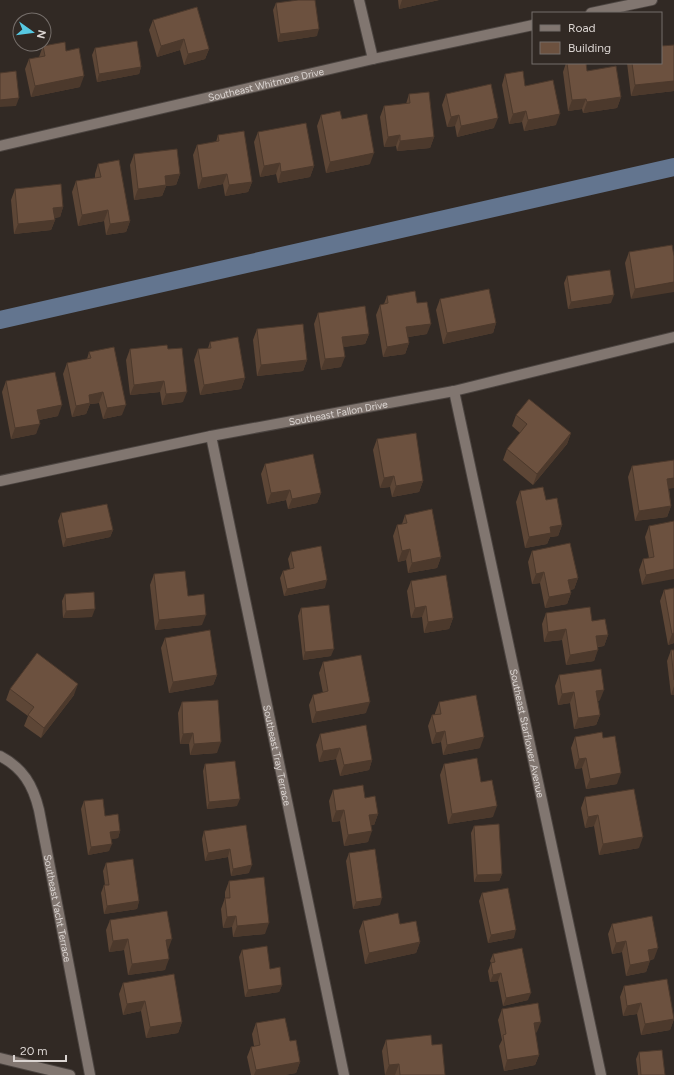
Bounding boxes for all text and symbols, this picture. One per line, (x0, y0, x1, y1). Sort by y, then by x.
north arrow (12, 12, 52, 52)
legend (532, 12, 662, 64)
text: Road (568, 21, 596, 35)
text: N (34, 29, 49, 40)
text: Building (568, 41, 611, 55)
street label: Southeast Whitmore Drive (207, 64, 326, 104)
street label: Southeast Fallon Drive (288, 397, 389, 428)
street label: Southeast Starflower Avenue (507, 668, 548, 799)
street label: Southeast Tray Terrace (261, 704, 294, 807)
street label: Southeast Yacht Terrace (41, 853, 75, 964)
scale bar (14, 1037, 66, 1063)
text: 20 m (20, 1044, 48, 1058)

